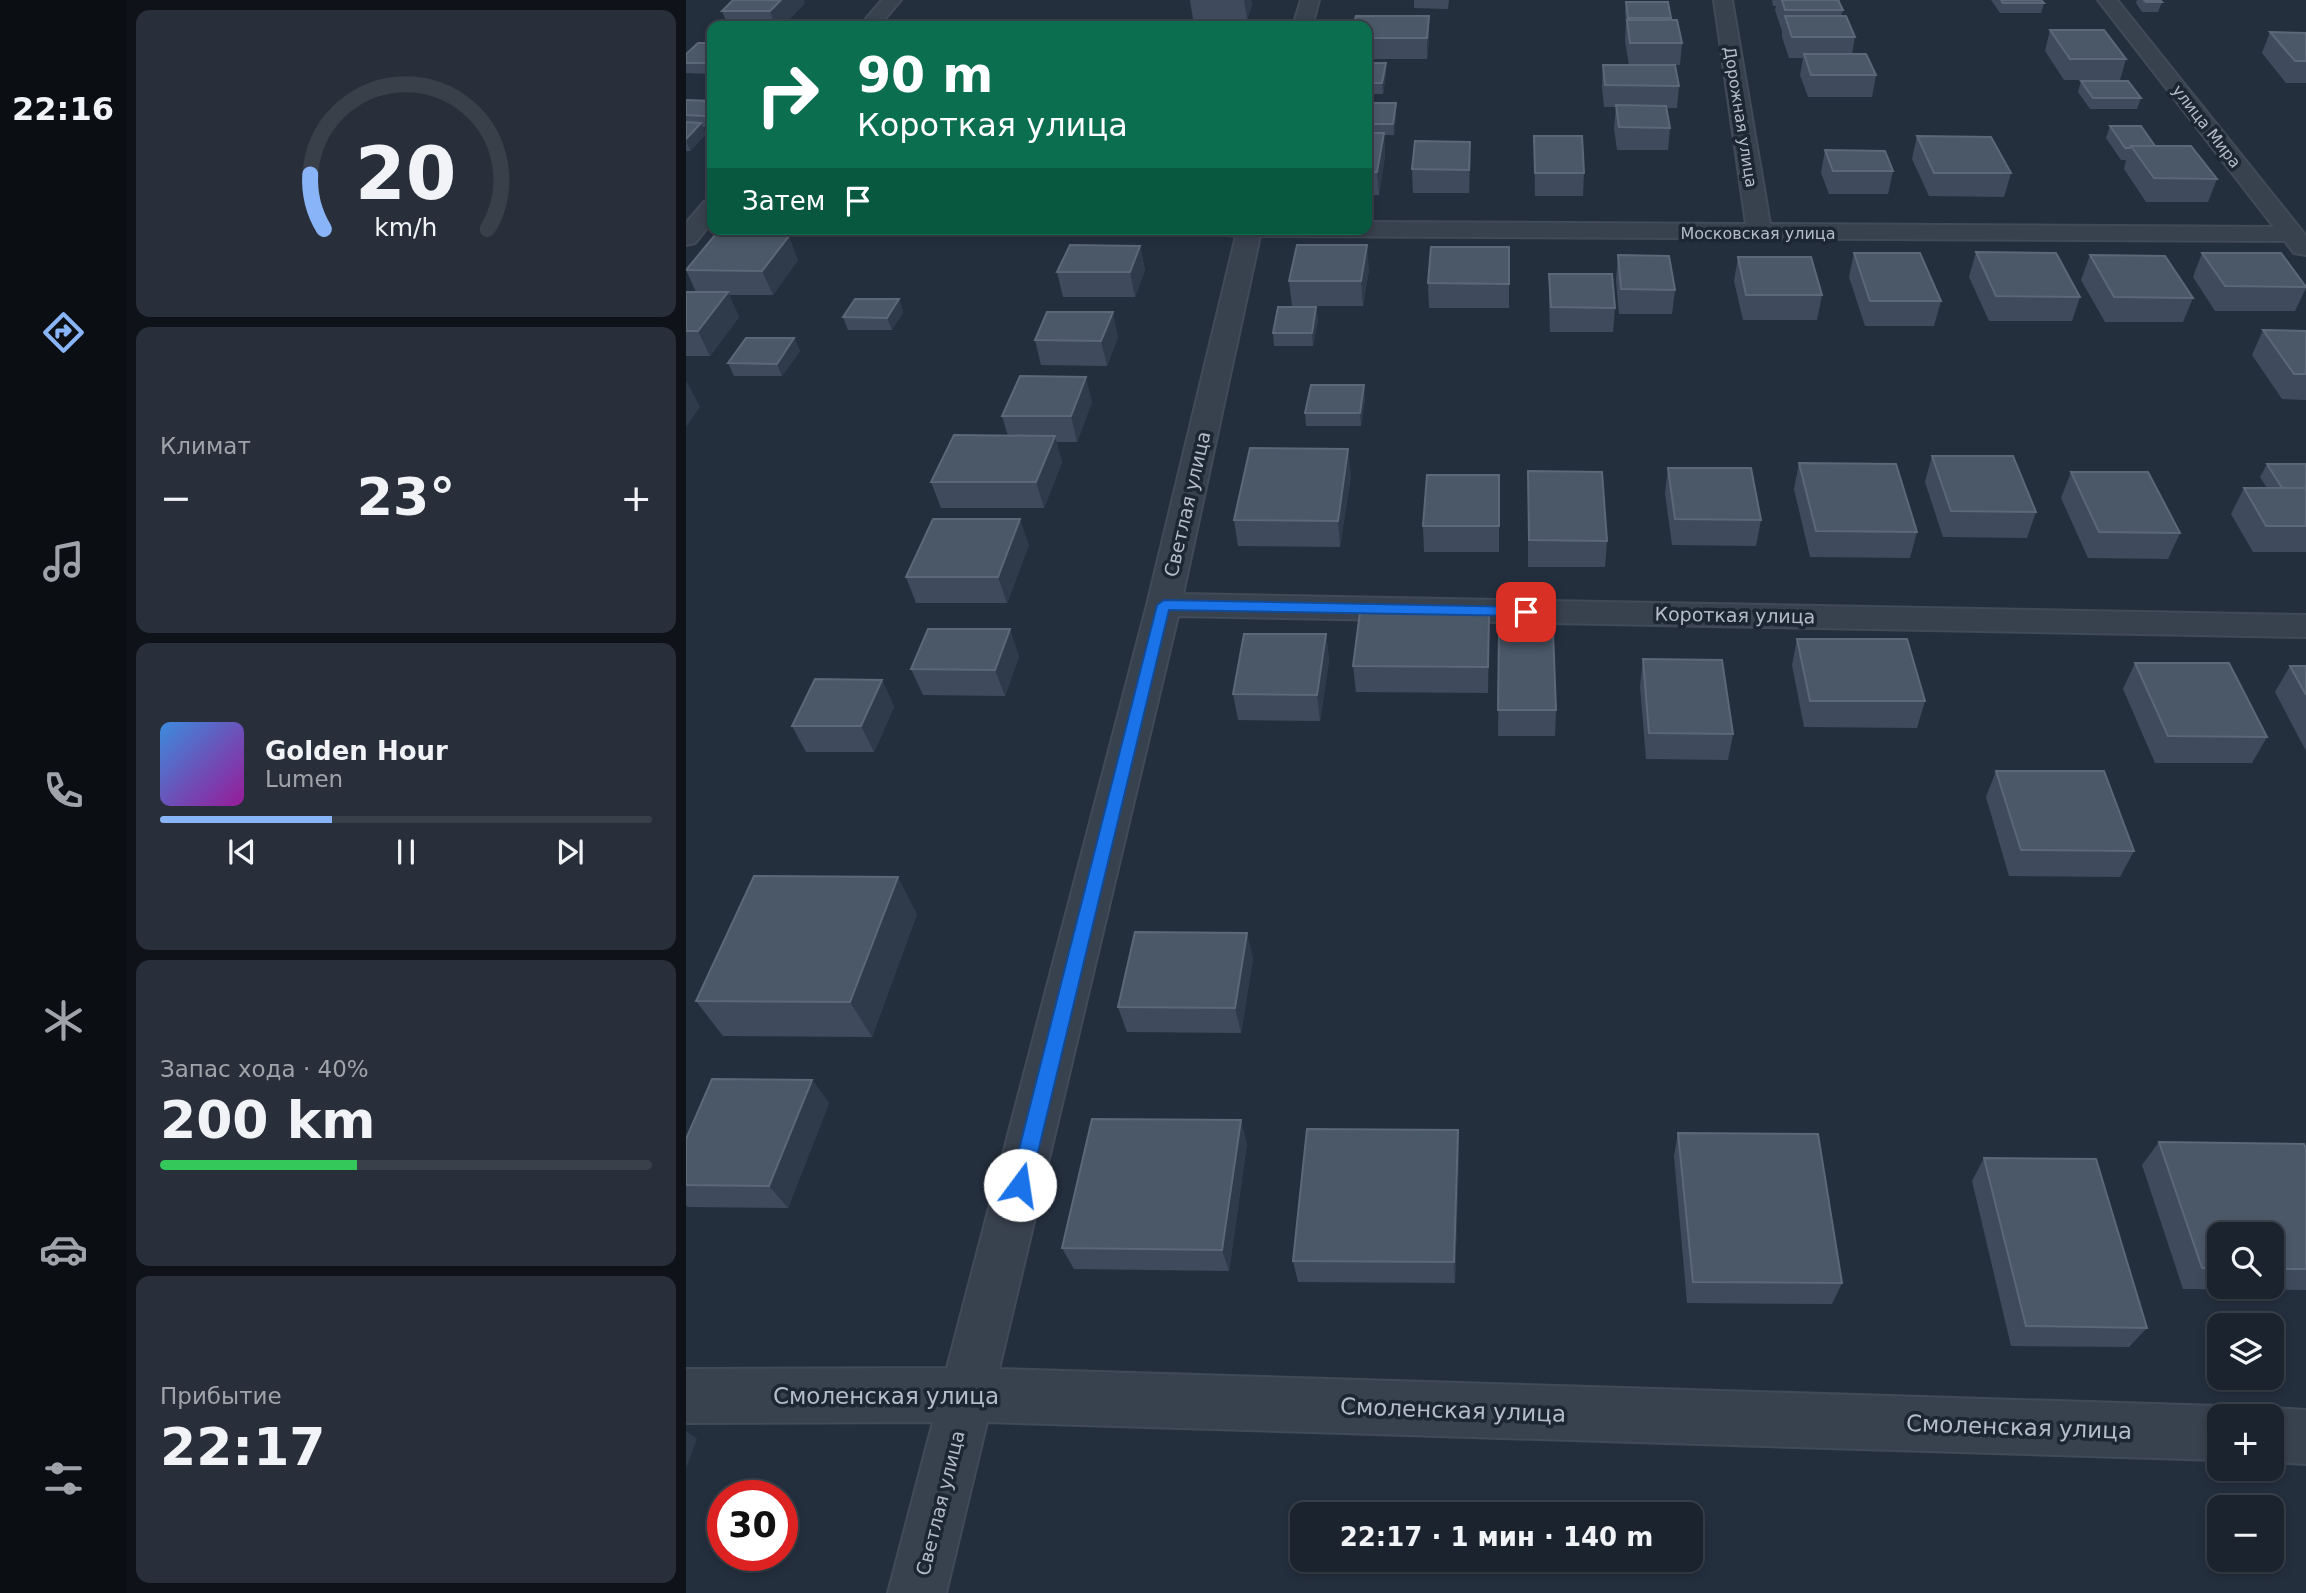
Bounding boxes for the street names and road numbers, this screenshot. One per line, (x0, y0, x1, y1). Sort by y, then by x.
street label: Дорожная улица (1720, 45, 1761, 189)
street label: улица Мира (2168, 81, 2245, 172)
street label: Московская улица (1680, 224, 1836, 243)
street label: Светлая улица (1160, 429, 1214, 579)
street label: Короткая улица (1654, 603, 1816, 627)
street label: Смоленская улица (773, 1383, 999, 1409)
street label: Смоленская улица (1340, 1393, 1566, 1427)
street label: Смоленская улица (1906, 1410, 2132, 1444)
street label: Светлая улица (911, 1428, 969, 1578)

